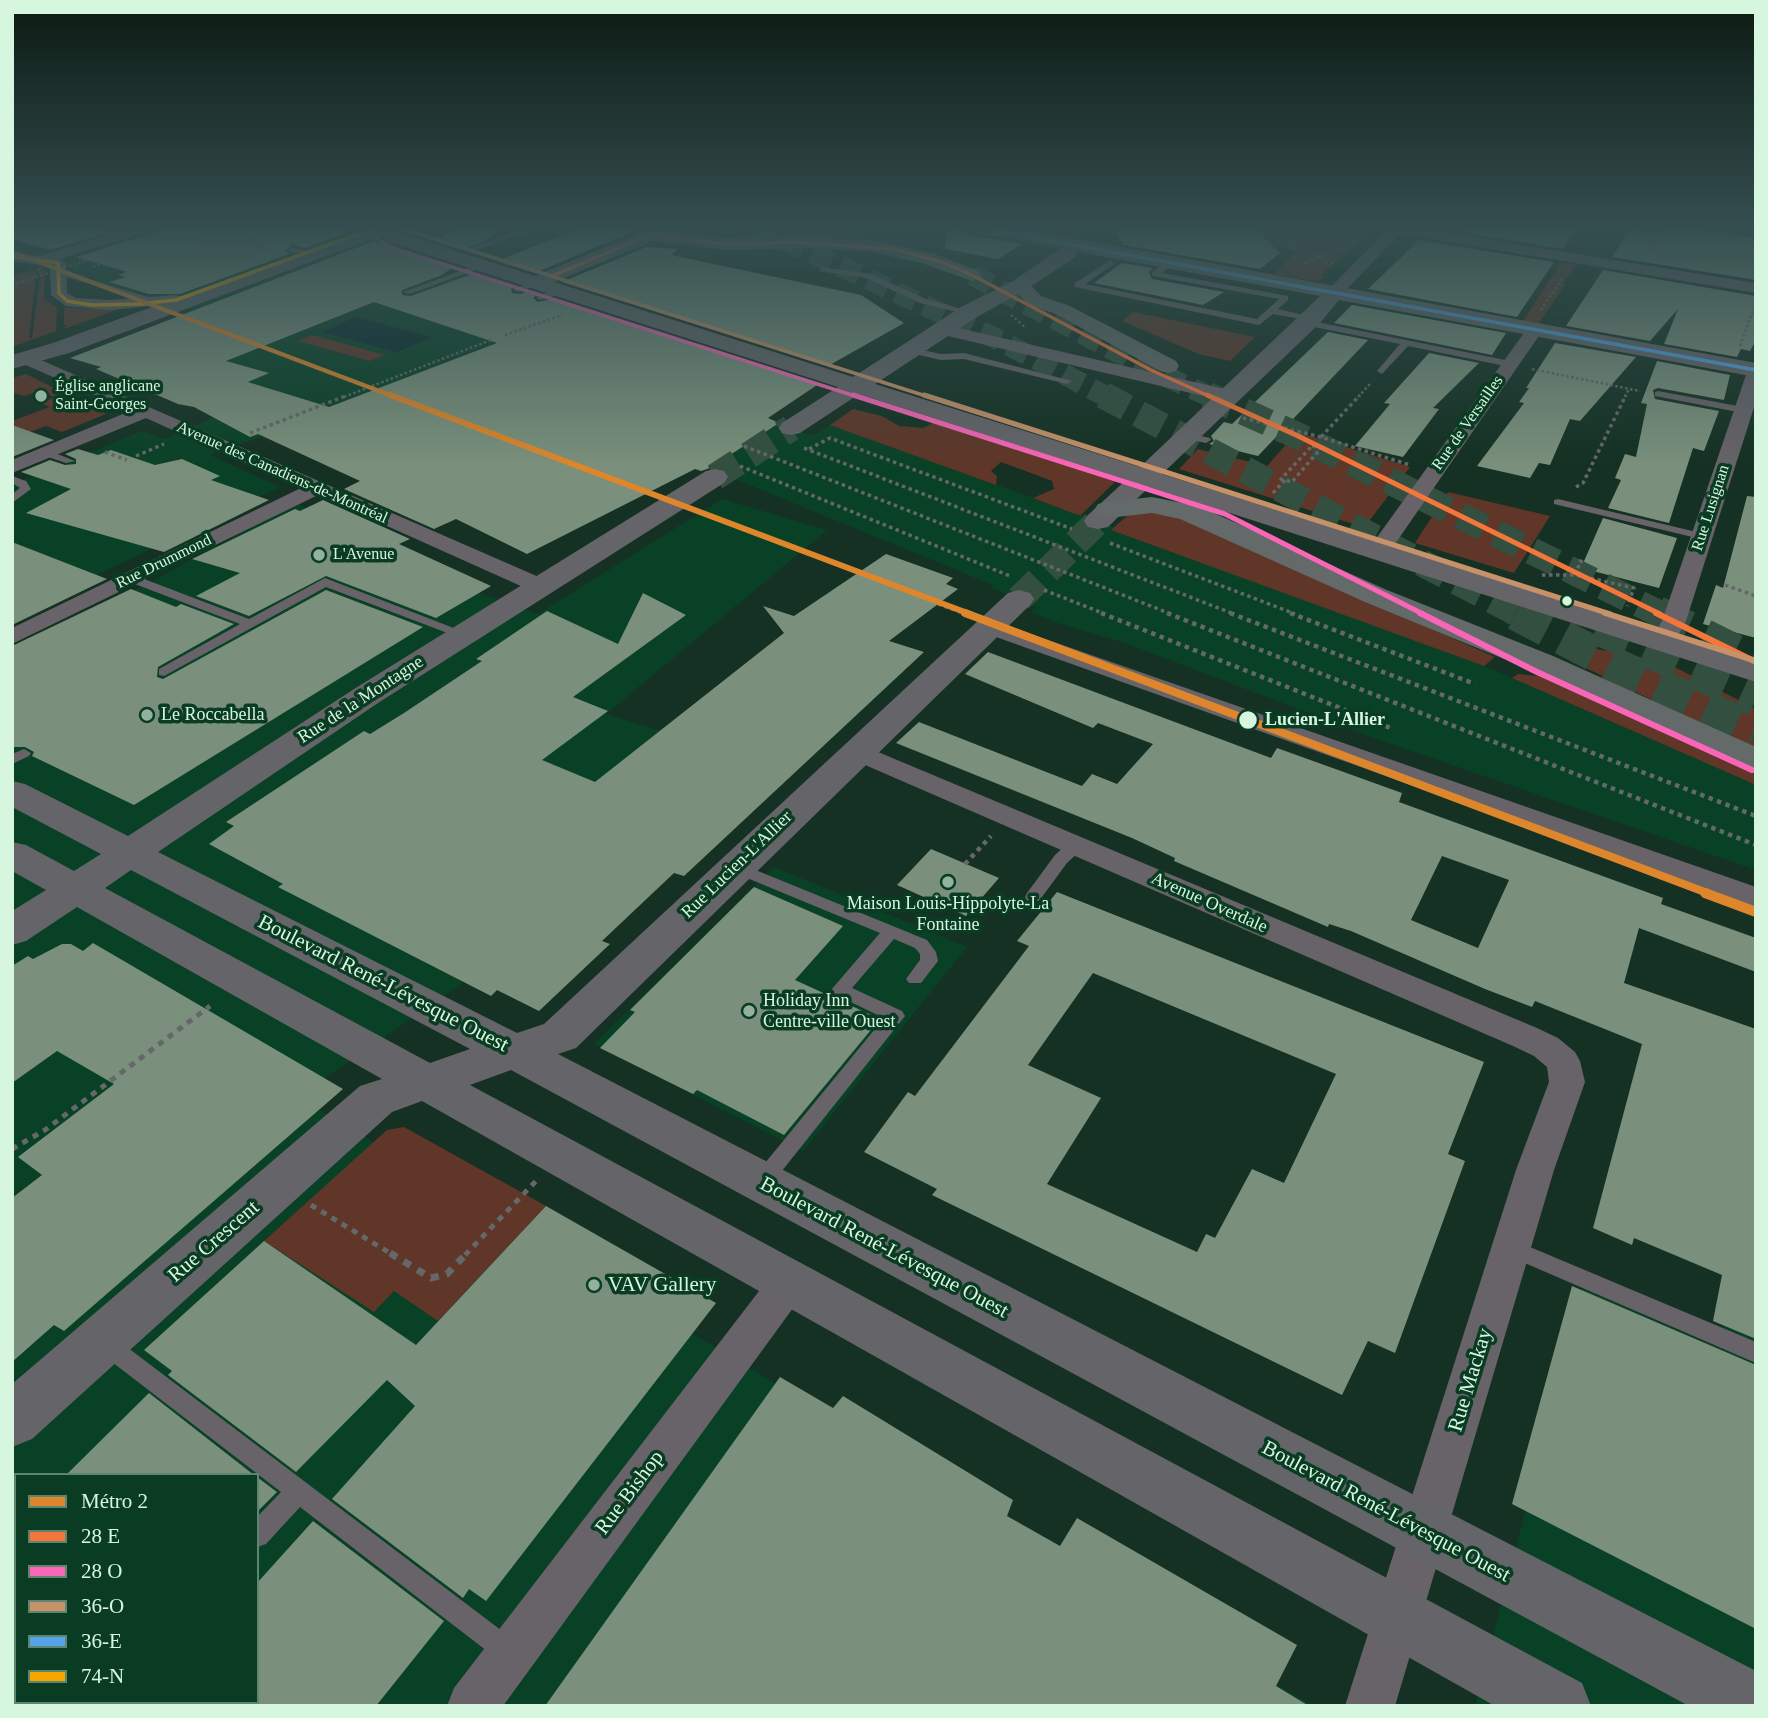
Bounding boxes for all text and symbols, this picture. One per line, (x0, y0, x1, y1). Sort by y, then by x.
street label: Rue de Versailles (1428, 372, 1508, 474)
place label: Église anglicane Saint-Georges (55, 377, 160, 415)
marker: Église anglicane Saint-Georges (33, 388, 49, 404)
street label: Avenue des Canadiens-de-Montréal (174, 418, 390, 528)
street label: Rue Lusignan (1688, 463, 1734, 553)
street label: Rue Drummond (113, 531, 215, 593)
place label: L'Avenue (333, 545, 394, 565)
marker: L'Avenue (311, 547, 327, 563)
unlabelled marker (1560, 594, 1574, 608)
street label: Rue de la Montagne (294, 651, 428, 749)
place label: Le Roccabella (161, 704, 264, 726)
marker: Le Roccabella (139, 707, 155, 723)
marker: Lucien-L'Allier (1237, 709, 1259, 731)
place label: Lucien-L'Allier (1265, 709, 1385, 731)
street label: Rue Lucien-L'Allier (677, 807, 797, 923)
street label: Avenue Overdale (1147, 868, 1271, 938)
marker: Maison Louis-Hippolyte-La Fontaine (940, 874, 956, 890)
place label: Maison Louis-Hippolyte-La Fontaine (847, 893, 1049, 936)
street label: Boulevard René-Lévesque Ouest (254, 910, 512, 1058)
place label: Holiday Inn Centre-ville Ouest (763, 990, 895, 1032)
marker: Holiday Inn Centre-ville Ouest (741, 1003, 757, 1019)
street label: Boulevard René-Lévesque Ouest (756, 1172, 1012, 1324)
street label: Rue Crescent (163, 1196, 265, 1288)
place label: VAV Gallery (608, 1272, 716, 1298)
marker: VAV Gallery (586, 1277, 602, 1293)
street label: Rue Mackay (1443, 1325, 1499, 1435)
street label: Boulevard René-Lévesque Ouest (1258, 1436, 1514, 1588)
street label: Rue Bishop (590, 1446, 670, 1540)
legend (14, 1473, 259, 1704)
text: Métro 2 (81, 1489, 148, 1513)
text: 28 E (81, 1524, 120, 1548)
text: 28 O (81, 1559, 122, 1583)
text: 36-O (81, 1594, 124, 1618)
text: 36-E (81, 1629, 122, 1653)
text: 74-N (81, 1664, 124, 1688)

